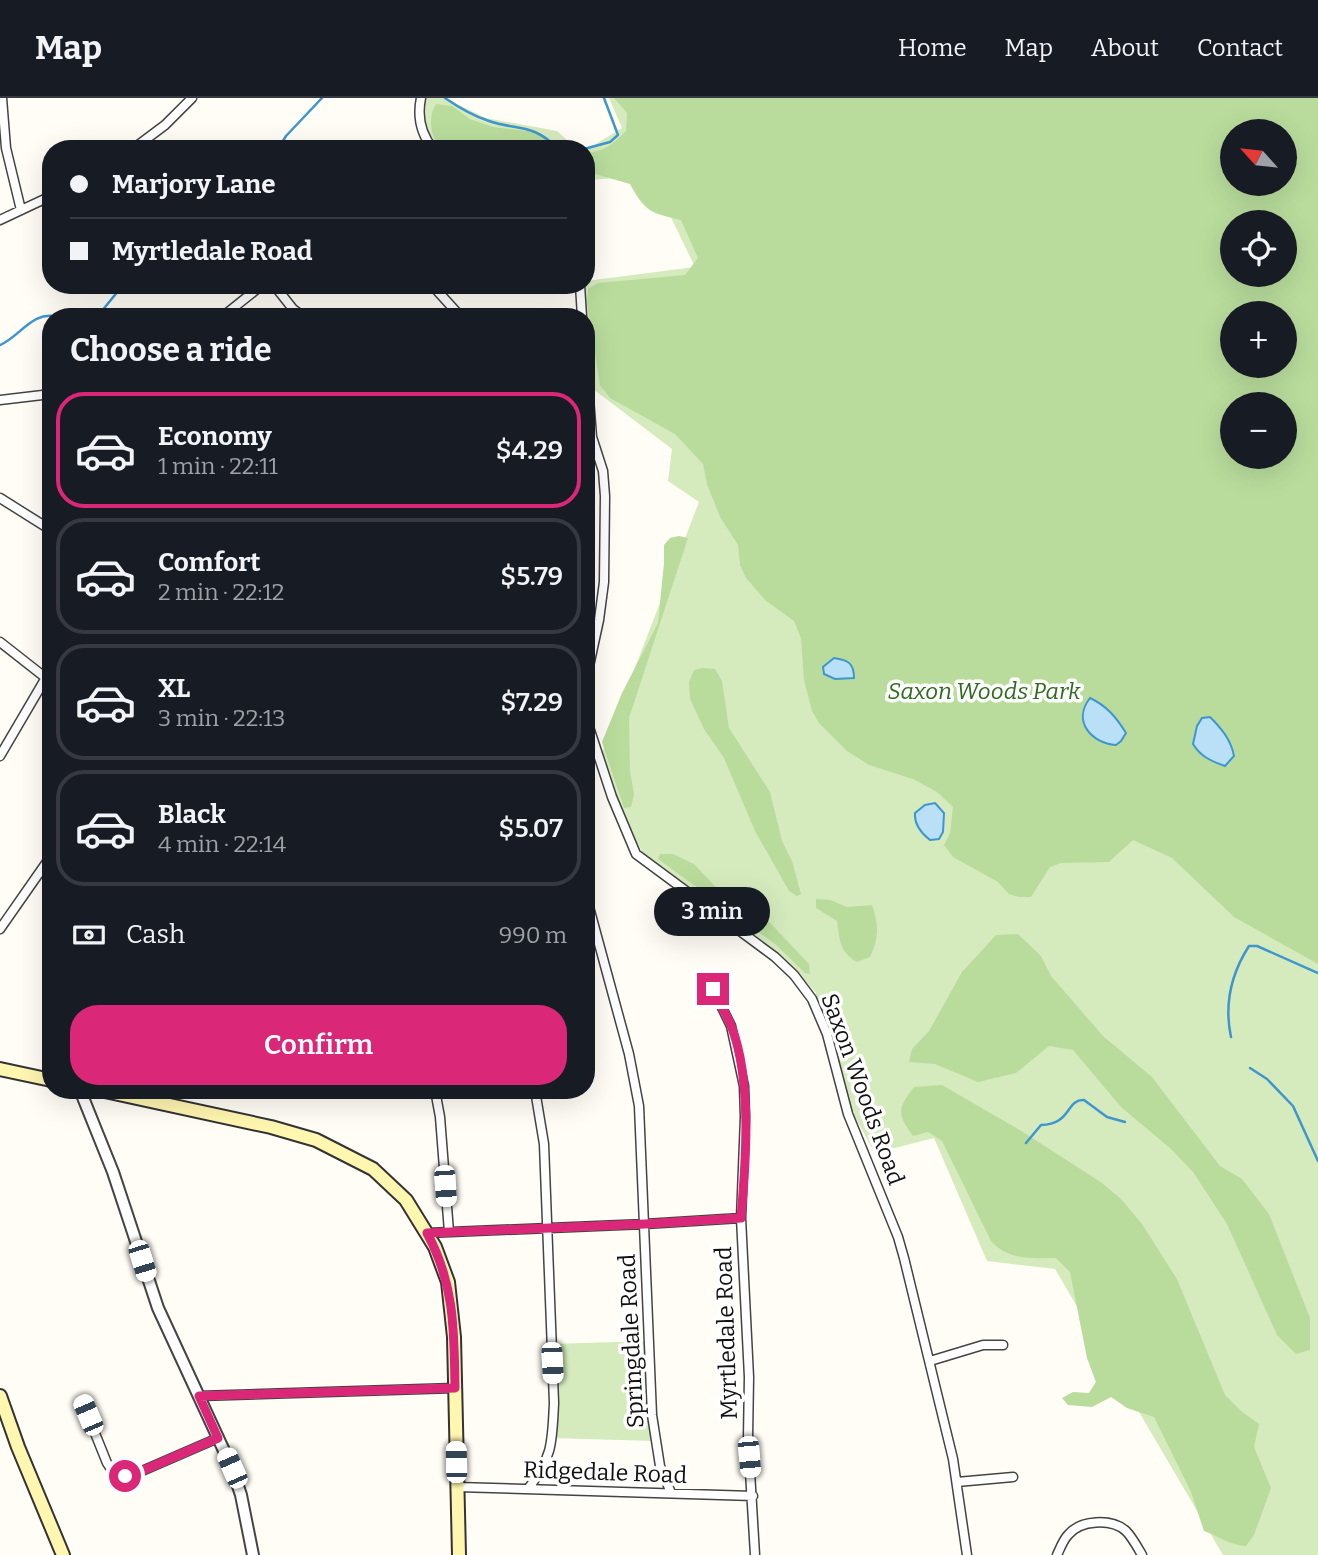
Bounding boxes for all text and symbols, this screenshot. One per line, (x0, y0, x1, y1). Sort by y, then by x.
text: Map (35, 28, 102, 68)
text: Home (898, 34, 967, 62)
text: Map (1005, 34, 1053, 62)
text: About (1091, 34, 1159, 62)
text: Contact (1197, 34, 1283, 62)
north arrow (1220, 119, 1297, 196)
map controls (1220, 119, 1297, 469)
text: Marjory Lane (112, 169, 276, 200)
button: locate (1220, 210, 1297, 287)
text: Myrtledale Road (112, 236, 313, 267)
button: + (1220, 301, 1297, 378)
text: Choose a ride (70, 331, 271, 369)
button: − (1220, 392, 1297, 469)
icon: car (74, 419, 137, 482)
text: Economy (158, 421, 272, 452)
text: $4.29 (496, 435, 563, 466)
text: 1 min · 22:11 (158, 452, 278, 480)
icon: car (74, 545, 137, 608)
text: Comfort (158, 547, 261, 578)
text: $5.79 (500, 561, 563, 592)
text: 2 min · 22:12 (158, 578, 284, 606)
icon: car (74, 671, 137, 734)
text: XL (158, 673, 190, 704)
park label: Saxon Woods Park (887, 677, 1081, 705)
text: $7.29 (500, 687, 563, 718)
text: 3 min · 22:13 (158, 704, 285, 732)
icon: car (74, 797, 137, 860)
text: Black (158, 799, 226, 830)
text: $5.07 (499, 813, 563, 844)
text: 4 min · 22:14 (158, 830, 286, 858)
callout: 3 min (655, 888, 771, 936)
text: 3 min (681, 897, 743, 925)
icon: cash (70, 916, 108, 954)
text: Cash (126, 919, 185, 950)
text: 990 m (499, 921, 567, 949)
route end (697, 973, 729, 1005)
street label: Saxon Woods Road (815, 989, 911, 1189)
button: Confirm (70, 1005, 567, 1085)
car (434, 1164, 457, 1208)
car (126, 1238, 159, 1284)
street label: Myrtledale Road (709, 1246, 743, 1420)
street label: Springdale Road (612, 1253, 650, 1429)
car (541, 1341, 564, 1385)
car (71, 1392, 106, 1438)
car (737, 1435, 762, 1479)
car (446, 1441, 467, 1483)
car (214, 1445, 251, 1491)
street label: Ridgedale Road (522, 1455, 688, 1489)
route start (109, 1460, 141, 1492)

